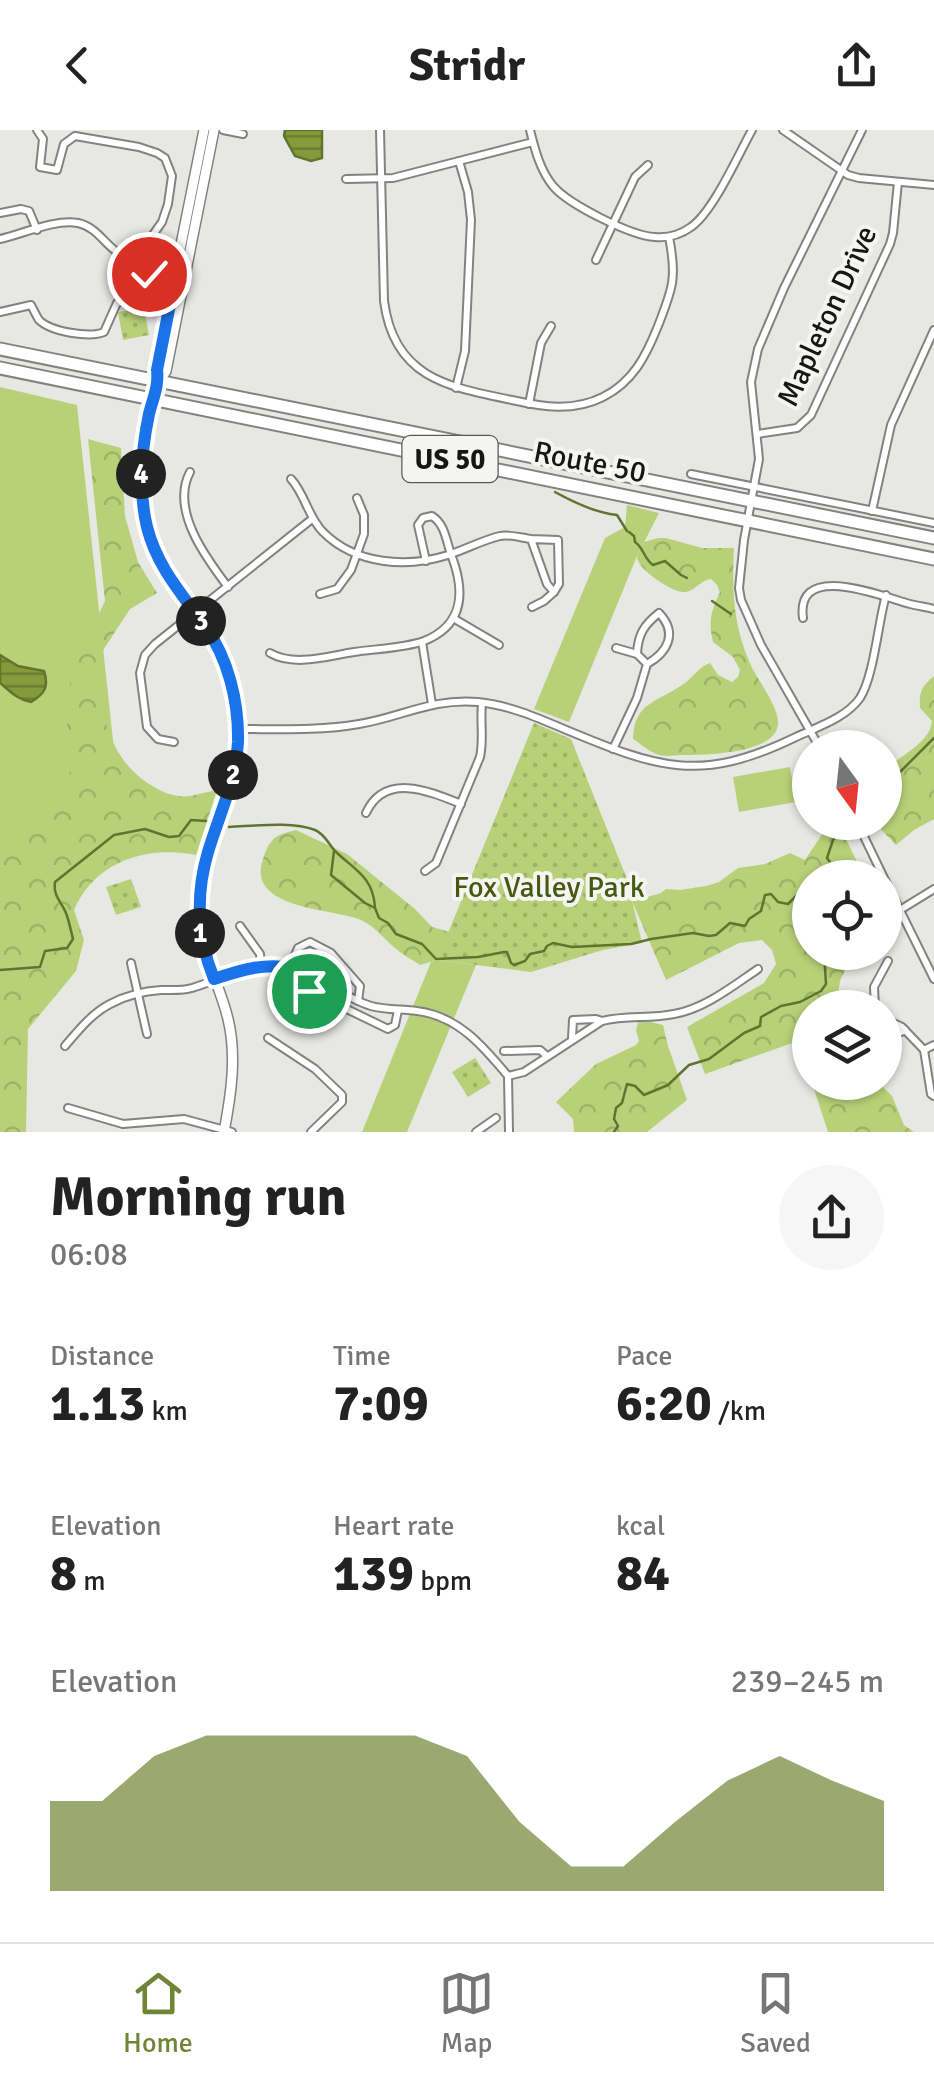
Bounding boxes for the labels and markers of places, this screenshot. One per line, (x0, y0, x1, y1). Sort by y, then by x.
pin (107, 232, 192, 317)
pin: 4 (116, 449, 166, 499)
pin: 3 (176, 596, 226, 646)
pin: 2 (208, 750, 258, 800)
pin: 1 (175, 908, 225, 958)
pin (267, 949, 352, 1034)

